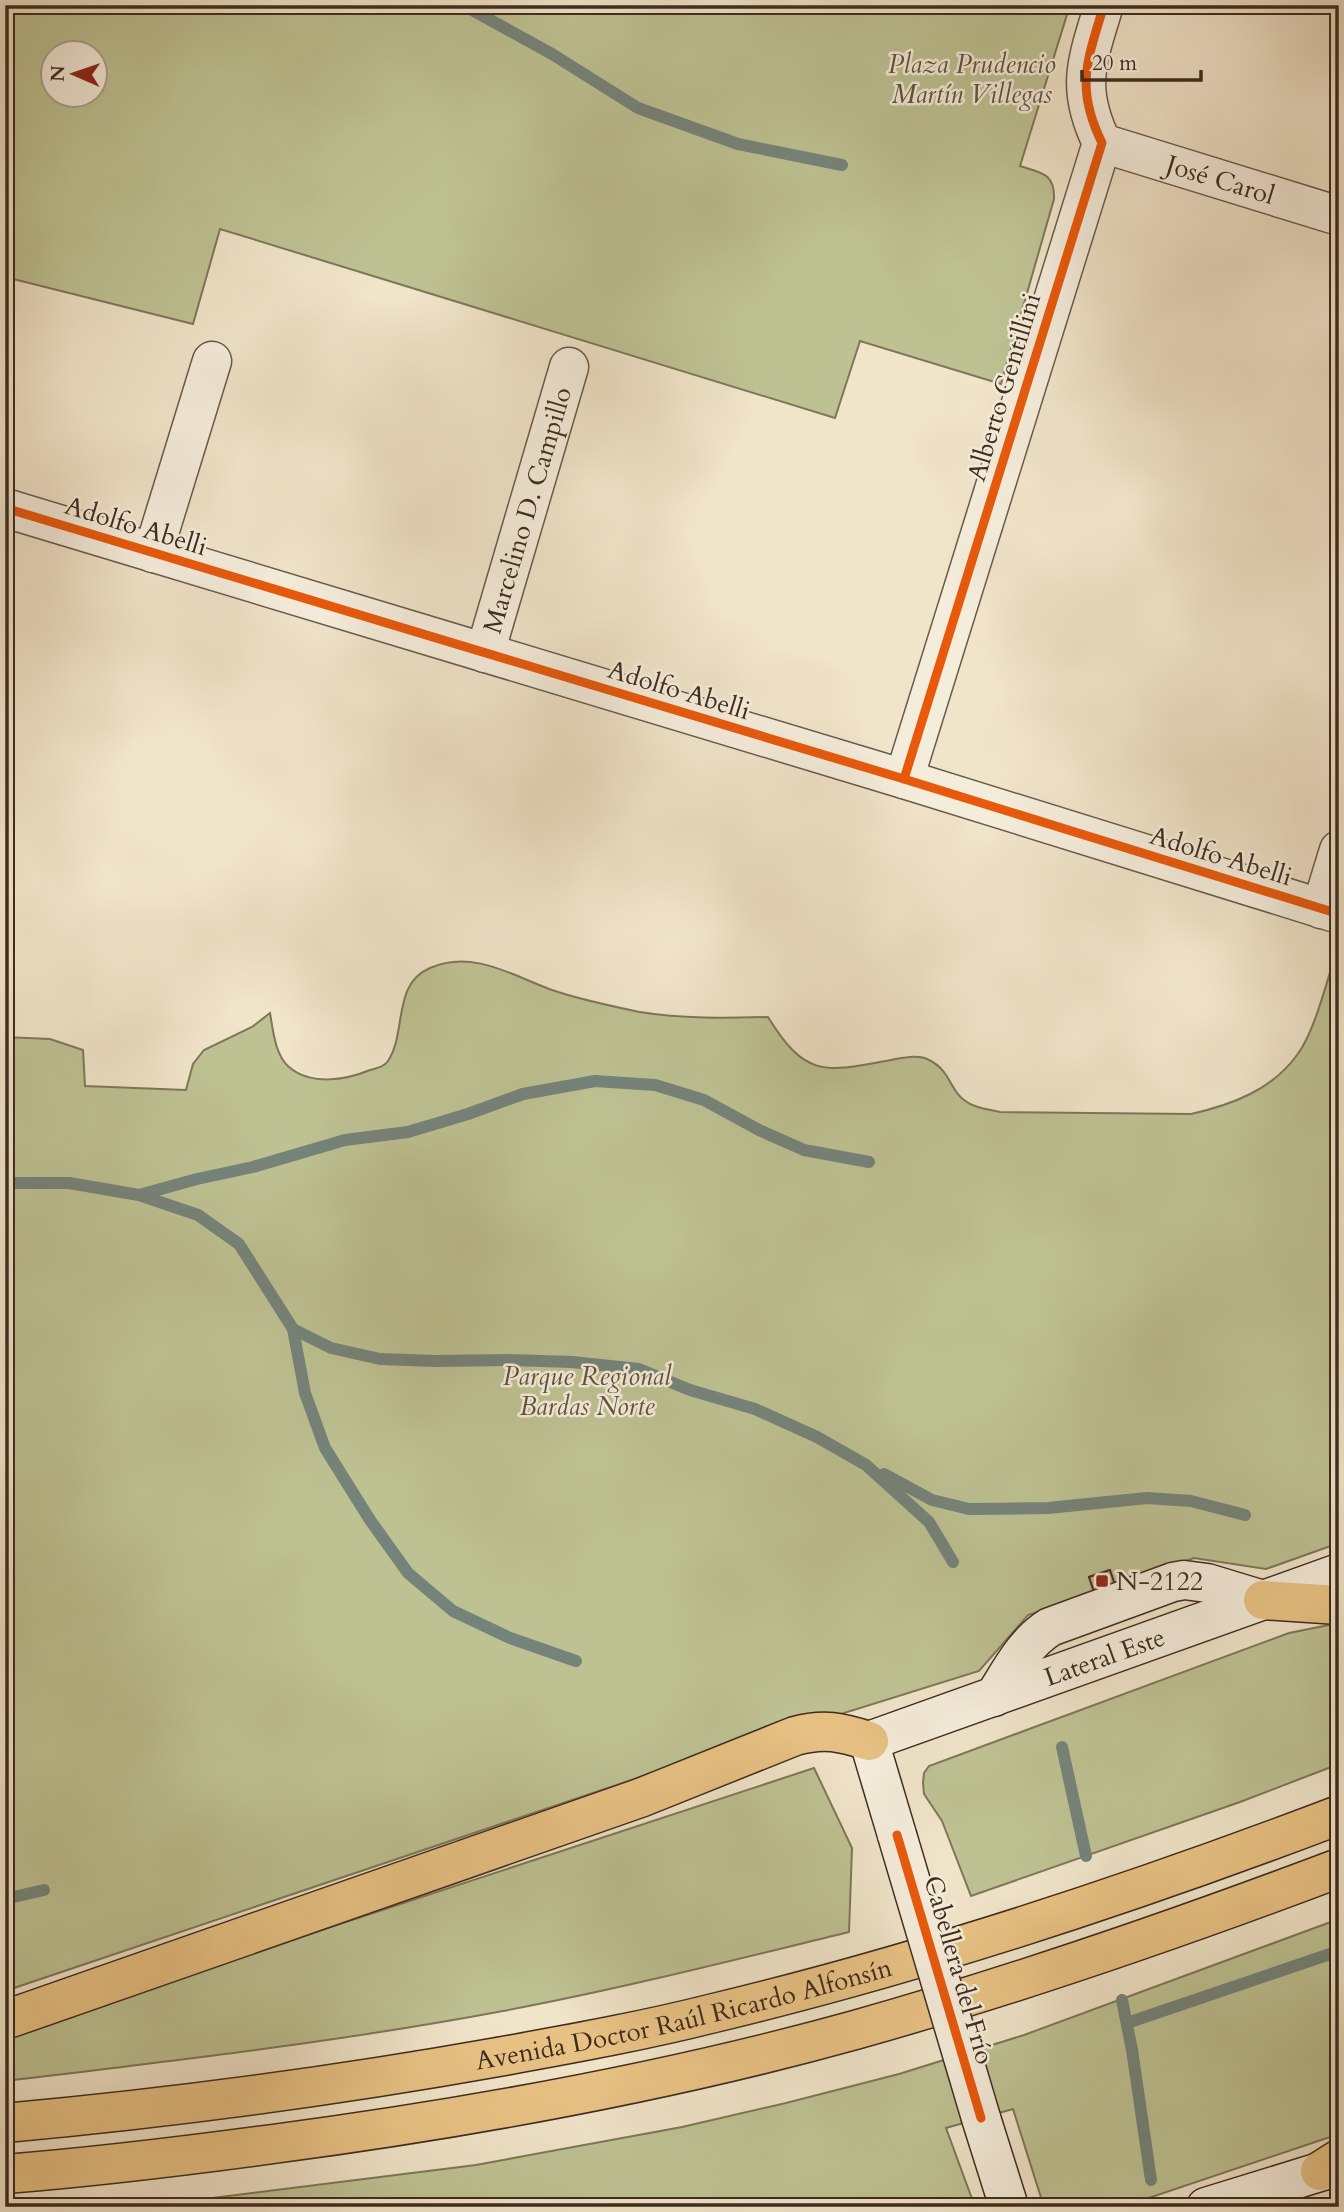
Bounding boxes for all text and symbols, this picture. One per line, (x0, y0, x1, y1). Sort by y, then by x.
north arrow (38, 38, 108, 108)
scale bar (1082, 38, 1200, 82)
park label: Plaza Prudencio Martín Villegas (888, 47, 1056, 112)
text: 20 m (1092, 49, 1137, 78)
text: N (45, 64, 71, 82)
street label: José Carol (1158, 145, 1279, 213)
street label: Alberto Gentillini (959, 289, 1049, 485)
street label: Marcelino D. Campillo (474, 383, 580, 637)
street label: Adolfo Abelli (61, 488, 211, 564)
street label: Adolfo Abelli (604, 652, 754, 728)
street label: Adolfo Abelli (1146, 818, 1296, 894)
park label: Parque Regional Bardas Norte (503, 1359, 672, 1424)
place label: N-2122 (1116, 1564, 1203, 1599)
marker: N-2122 (1094, 1573, 1110, 1589)
street label: Lateral Este (1039, 1619, 1170, 1695)
street label: Cabellera del Frío (915, 1872, 1003, 2068)
street label: Avenida Doctor Raúl Ricardo Alfonsín (473, 1949, 896, 2078)

